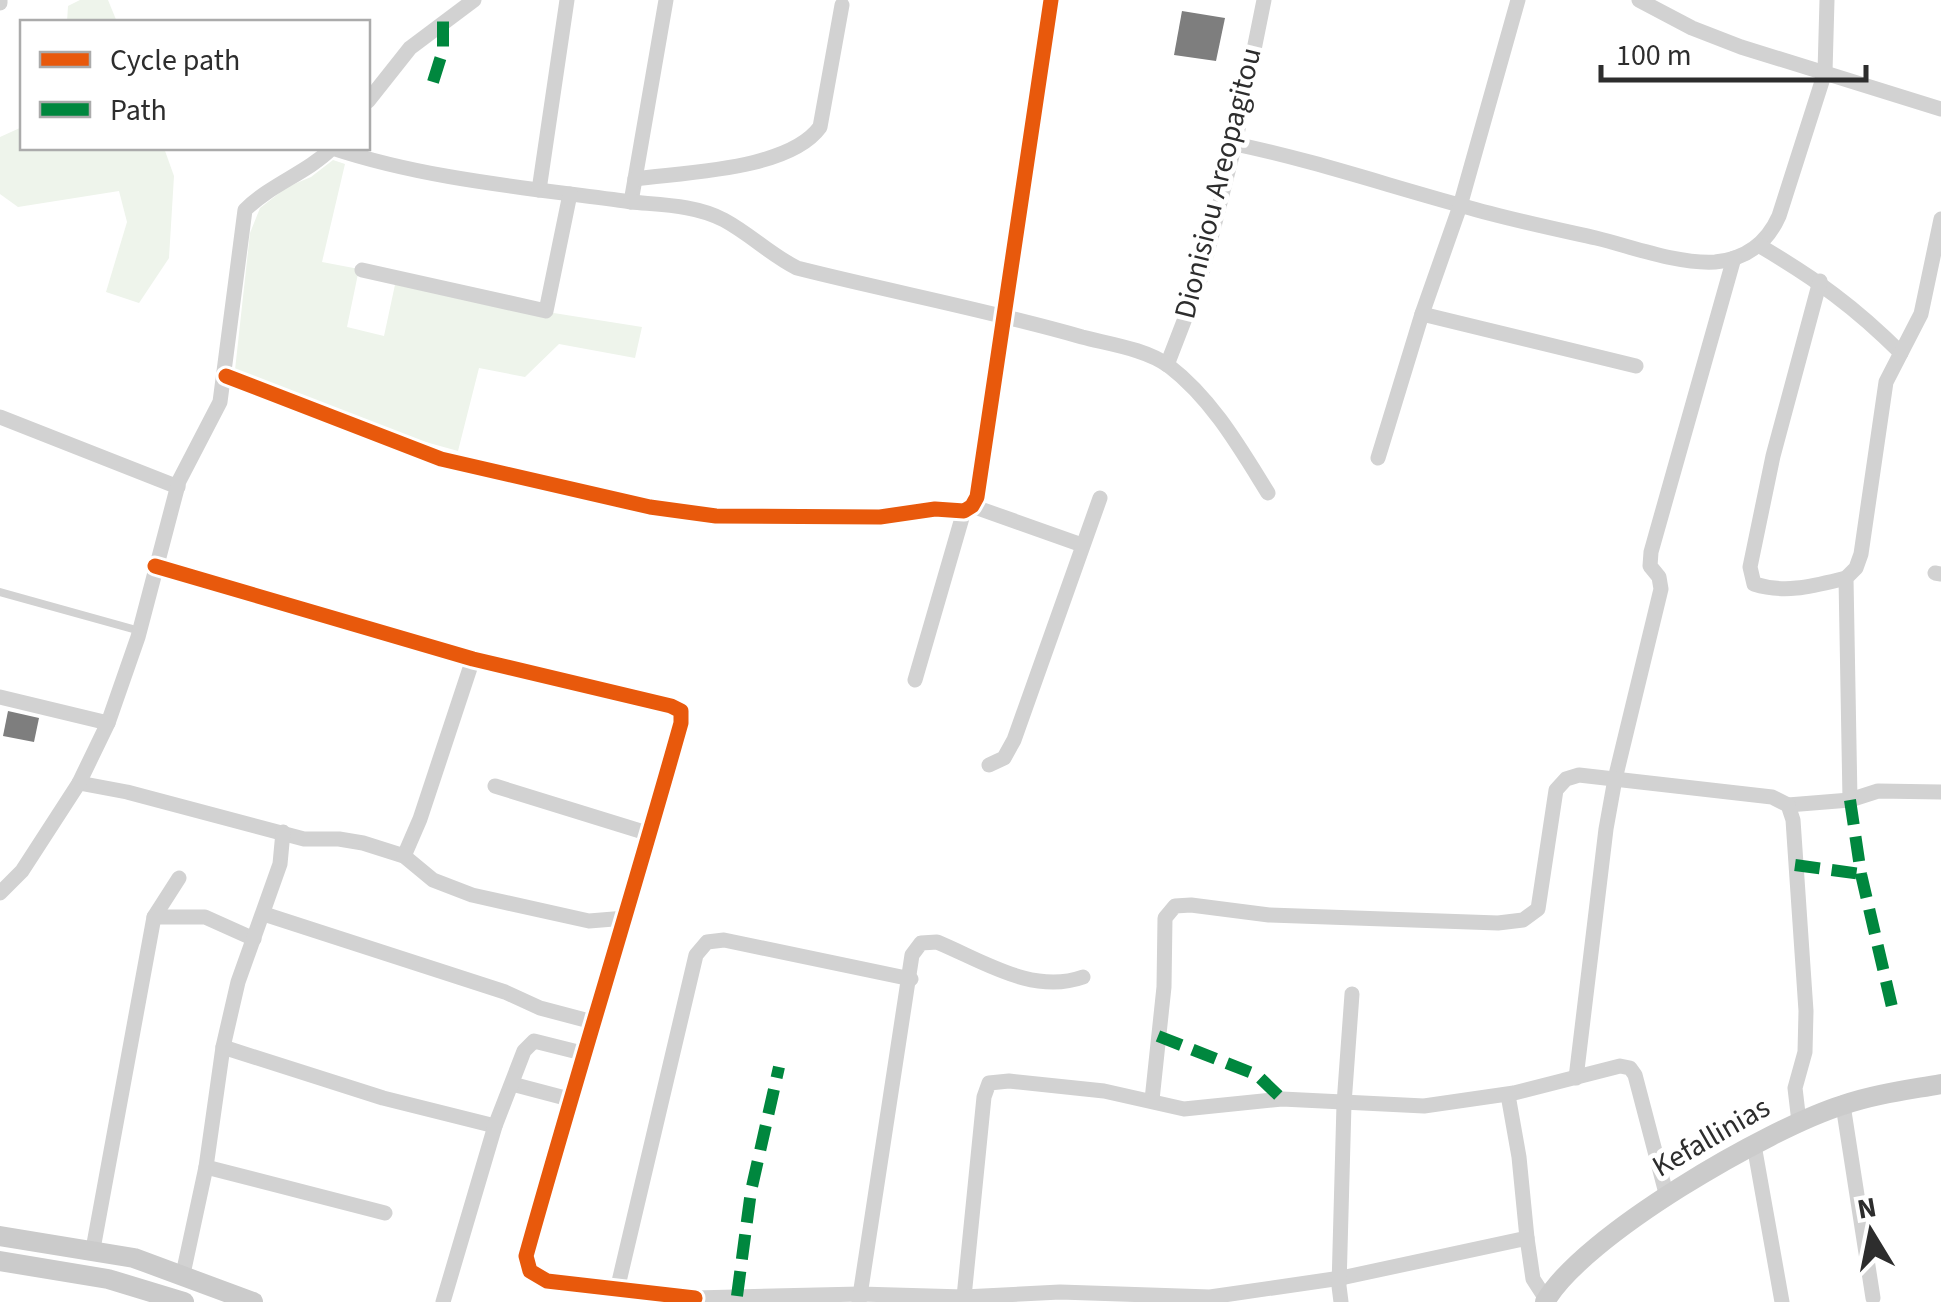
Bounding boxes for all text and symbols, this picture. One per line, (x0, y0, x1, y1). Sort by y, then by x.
legend (20, 20, 370, 150)
scale bar (1601, 20, 1866, 82)
text: 100 m (1616, 34, 1692, 77)
text: Cycle path (110, 39, 240, 82)
street label: Dionisiou Areopagitou (1163, 43, 1273, 323)
text: Path (110, 89, 167, 132)
street label: Kefallinias (1644, 1086, 1778, 1188)
north arrow (1821, 1182, 1921, 1282)
text: N (1854, 1187, 1879, 1230)

